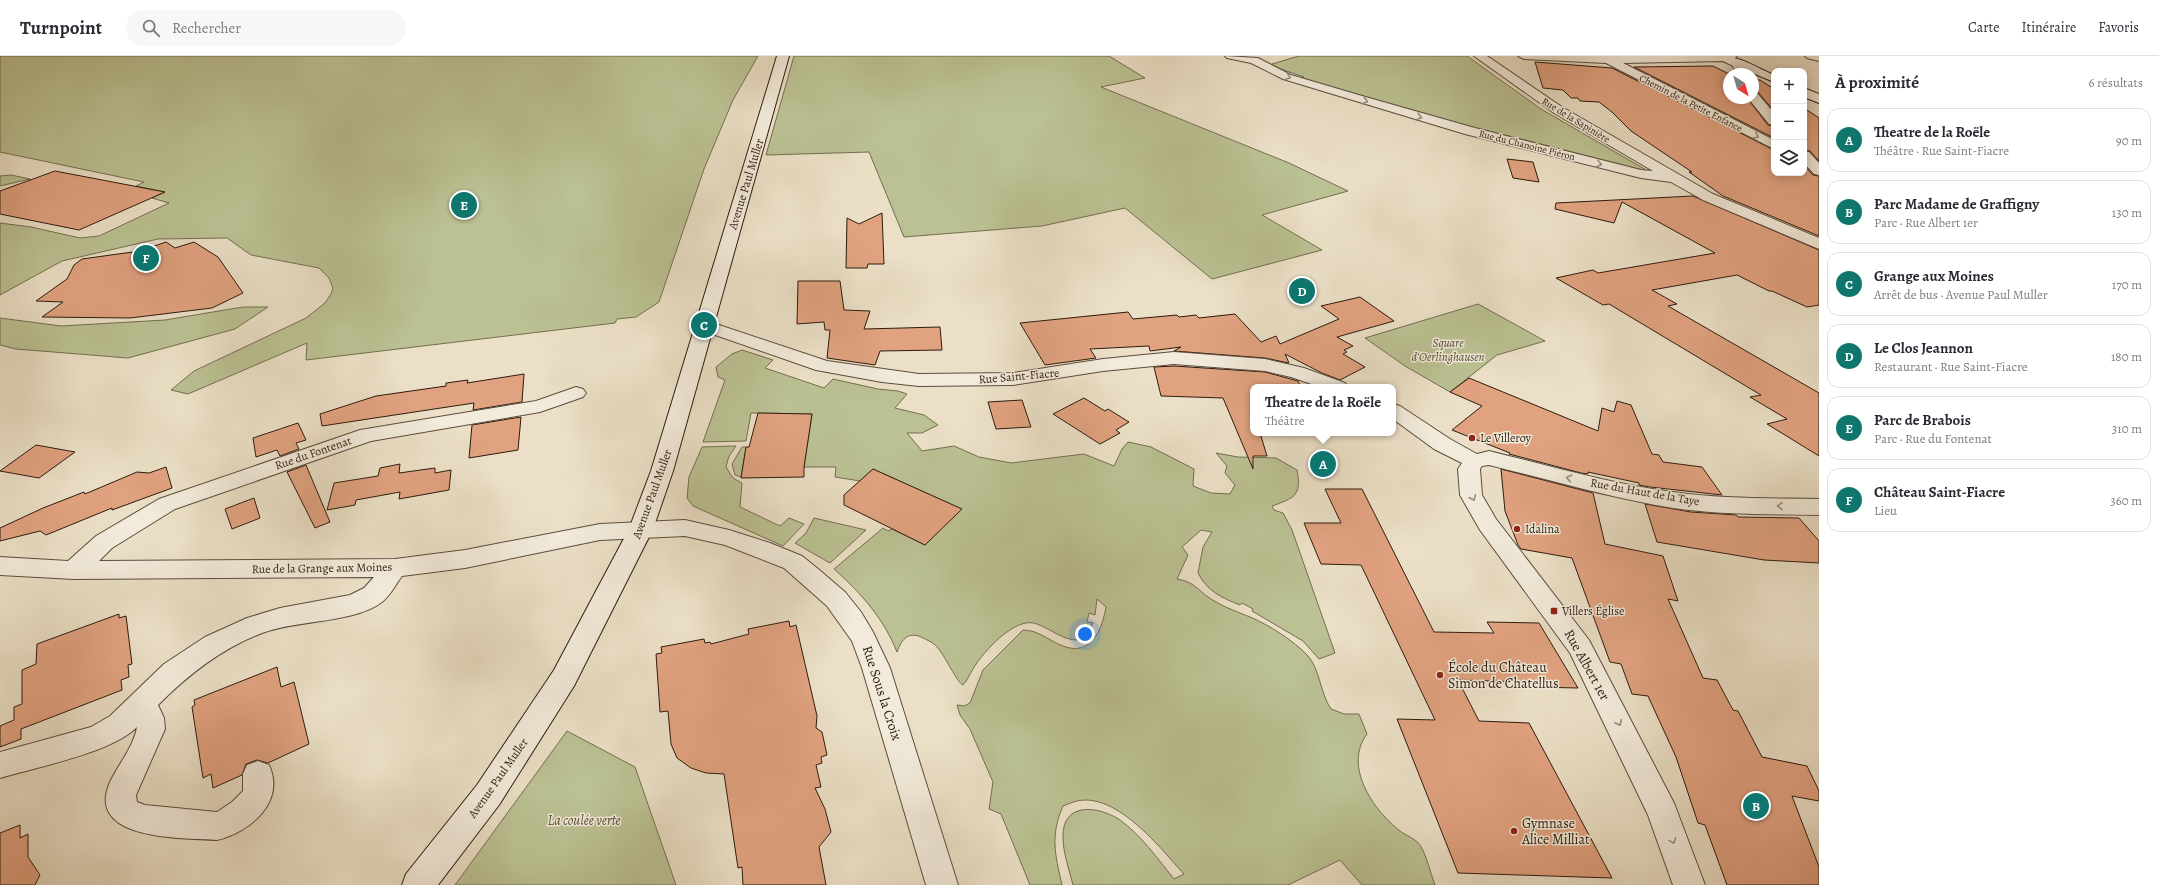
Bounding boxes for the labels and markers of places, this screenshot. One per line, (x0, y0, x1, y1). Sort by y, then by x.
pin: E (451, 190, 477, 220)
pin: F (133, 243, 159, 273)
pin: D (1289, 276, 1315, 306)
pin: C (691, 310, 717, 340)
place label: Le Villeroy (1480, 430, 1532, 446)
marker: Le Villeroy (1467, 433, 1477, 443)
pin: A (1310, 449, 1336, 479)
place label: Idalina (1525, 521, 1560, 537)
marker: Idalina (1512, 524, 1522, 534)
place label: Villers Église (1561, 603, 1624, 619)
marker: Villers Église (1549, 606, 1559, 616)
place label: École du Château Simon de Chatellus (1448, 658, 1559, 693)
marker: École du Château Simon de Chatellus (1435, 670, 1445, 680)
pin: B (1743, 791, 1769, 821)
place label: Gymnase Alice Milliat (1521, 814, 1590, 849)
marker: Gymnase Alice Milliat (1509, 826, 1519, 836)

